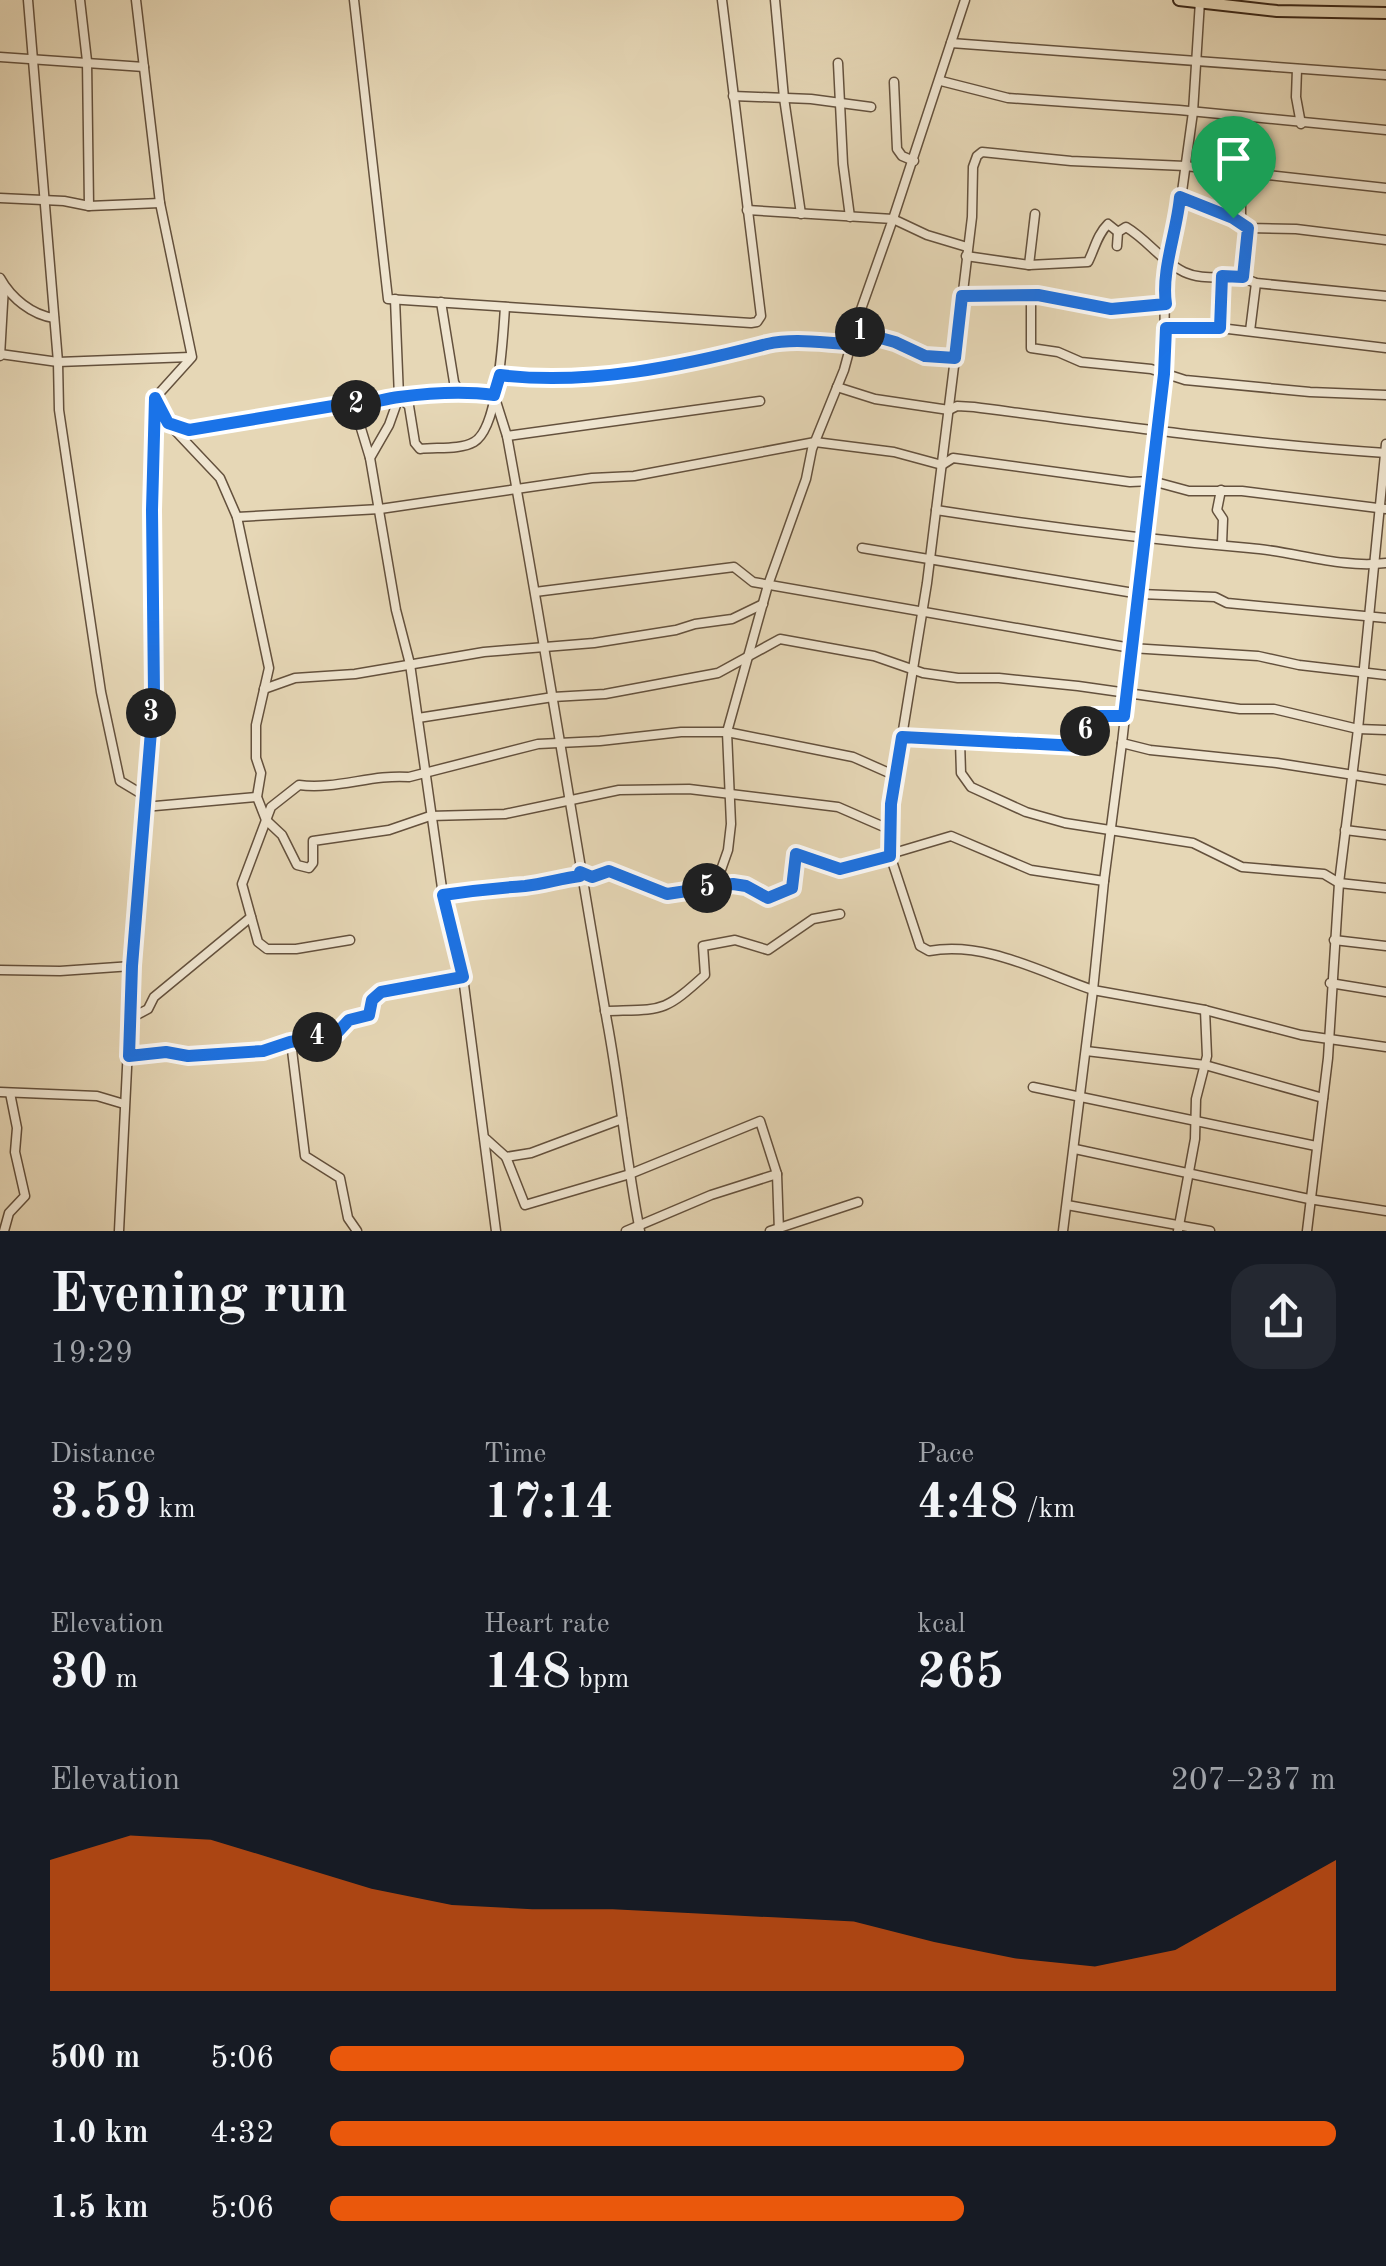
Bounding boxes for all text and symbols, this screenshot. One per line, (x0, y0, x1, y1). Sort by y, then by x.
pin (1191, 116, 1276, 219)
icon: arrive (1206, 131, 1261, 186)
pin: 1 (835, 307, 885, 357)
text: 1 (852, 318, 868, 346)
pin: 2 (331, 380, 381, 430)
text: 2 (348, 391, 364, 419)
pin: 3 (126, 688, 176, 738)
text: 3 (143, 699, 159, 727)
pin: 6 (1060, 706, 1110, 756)
text: 6 (1077, 717, 1093, 745)
pin: 5 (682, 863, 732, 913)
text: 5 (699, 874, 715, 902)
pin: 4 (292, 1012, 342, 1062)
text: 4 (309, 1023, 325, 1051)
button: share (1231, 1264, 1336, 1369)
text: Evening run (50, 1269, 348, 1324)
text: 19:29 (50, 1338, 133, 1370)
text: Distance (50, 1441, 155, 1469)
text: Time (484, 1441, 546, 1469)
text: Pace (917, 1441, 974, 1469)
text: 3.59 (50, 1479, 151, 1529)
text: 17:14 (484, 1479, 614, 1529)
text: 4:48 (917, 1479, 1018, 1529)
text: km (151, 1496, 196, 1524)
text: /km (1018, 1496, 1076, 1524)
text: Elevation (50, 1611, 164, 1639)
text: Heart rate (484, 1611, 610, 1639)
text: kcal (917, 1611, 966, 1639)
text: 30 (50, 1649, 108, 1699)
text: 148 (484, 1649, 571, 1699)
text: 265 (917, 1649, 1004, 1699)
text: m (108, 1666, 138, 1694)
text: bpm (571, 1666, 630, 1694)
text: Elevation (50, 1765, 180, 1797)
text: 207–237 m (1170, 1765, 1336, 1797)
text: 500 m (50, 2043, 140, 2075)
text: 5:06 (210, 2043, 275, 2075)
text: 1.0 km (50, 2118, 149, 2150)
text: 4:32 (210, 2118, 275, 2150)
text: 1.5 km (50, 2193, 149, 2225)
text: 5:06 (210, 2193, 275, 2225)

